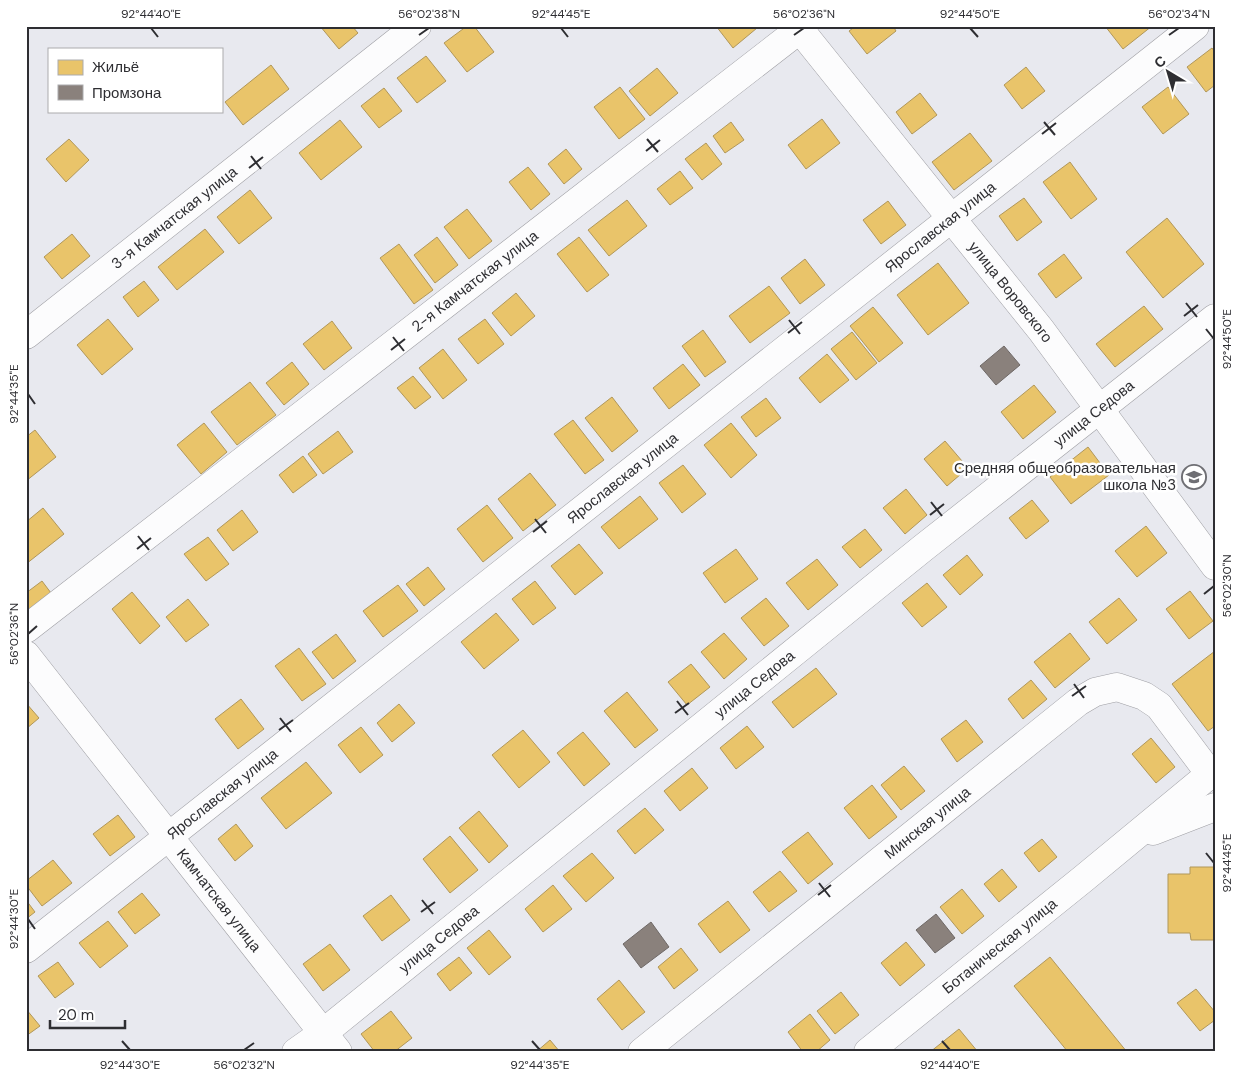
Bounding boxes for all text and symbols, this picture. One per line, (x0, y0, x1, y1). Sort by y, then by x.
text: 92°44'40"E (121, 6, 181, 22)
text: 56°02'38"N (398, 6, 460, 22)
text: 92°44'45"E (532, 6, 591, 22)
text: 56°02'36"N (773, 6, 835, 22)
text: 92°44'50"E (940, 6, 1000, 22)
text: 56°02'34"N (1148, 6, 1210, 22)
legend (48, 48, 222, 112)
north arrow (1144, 48, 1194, 98)
text: С (1150, 52, 1170, 72)
text: Жильё (92, 57, 139, 77)
text: Промзона (92, 83, 162, 103)
street label: 3-я Камчатская улица (107, 161, 242, 274)
street label: Ярославская улица (881, 177, 1000, 277)
street label: 2-я Камчатская улица (408, 225, 543, 336)
street label: улица Воровского (964, 237, 1057, 347)
text: 92°44'50"E (1219, 309, 1235, 369)
text: 92°44'35"E (6, 364, 22, 424)
street label: улица Седова (1049, 375, 1139, 451)
street label: Ярославская улица (563, 428, 683, 528)
place label: Средняя общеобразовательная школа №3 (954, 458, 1176, 495)
school or university icon: Средняя общеобразовательная школа №3 (1181, 464, 1207, 490)
text: 56°02'30"N (1219, 555, 1235, 617)
text: 56°02'36"N (6, 603, 22, 665)
street label: улица Седова (710, 645, 799, 723)
street label: Ярославская улица (163, 744, 282, 844)
street label: Минская улица (880, 782, 975, 864)
text: 92°44'45"E (1219, 833, 1235, 892)
street label: Камчатская улица (172, 845, 266, 957)
text: 92°44'30"E (6, 889, 22, 949)
street label: Ботаническая улица (938, 893, 1062, 998)
street label: улица Седова (395, 901, 484, 978)
scale bar (50, 998, 125, 1030)
text: 20 m (58, 1005, 94, 1025)
text: 92°44'30"E (100, 1057, 160, 1073)
text: 56°02'32"N (213, 1057, 275, 1073)
text: 92°44'35"E (510, 1057, 570, 1073)
text: 92°44'40"E (920, 1057, 980, 1073)

